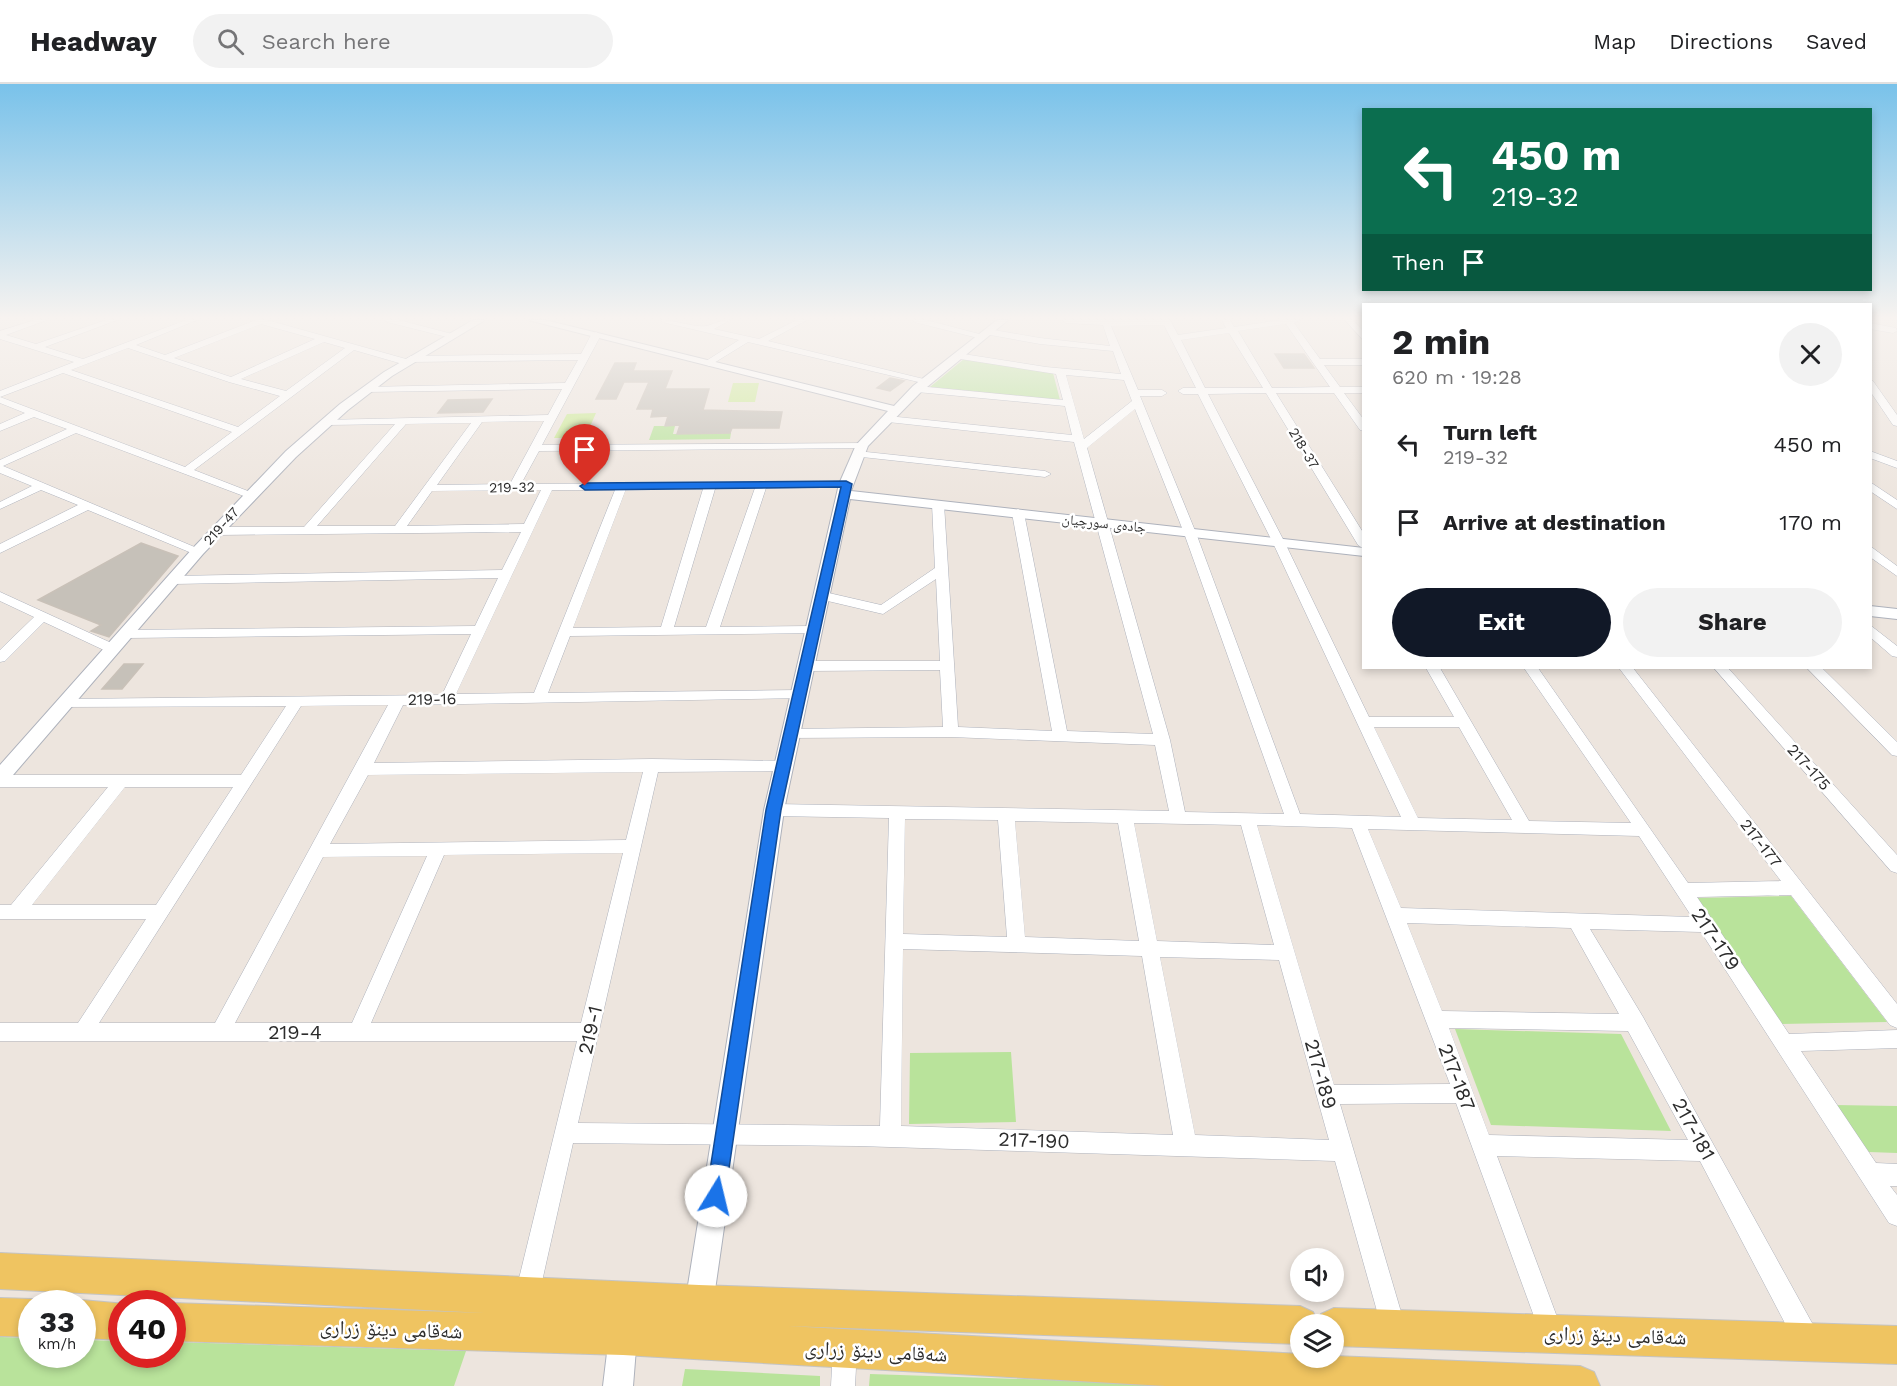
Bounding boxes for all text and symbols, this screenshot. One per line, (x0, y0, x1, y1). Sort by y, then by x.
search box (193, 14, 613, 68)
text: Headway (30, 25, 157, 58)
icon: search (214, 25, 247, 58)
text: Search here (262, 29, 391, 54)
text: Map (1593, 29, 1636, 54)
text: Directions (1669, 29, 1773, 54)
text: Saved (1806, 29, 1867, 54)
text: 450 m (1491, 131, 1621, 180)
icon: left (1392, 132, 1470, 210)
text: 219-32 (1491, 181, 1579, 213)
icon: arrive (1457, 246, 1490, 279)
text: Then (1392, 250, 1445, 275)
text: 2 min (1392, 321, 1490, 363)
button: close (1779, 323, 1842, 386)
text: 620 m · 19:28 (1392, 365, 1522, 389)
text: Turn left (1443, 420, 1537, 445)
pin (559, 424, 610, 486)
street label: 218-37 (1286, 425, 1322, 471)
icon: left (1392, 428, 1425, 461)
text: 450 m (1774, 432, 1842, 457)
icon: arrive (568, 433, 601, 466)
text: 219-32 (1443, 445, 1508, 469)
street label: 219-32 (489, 479, 535, 495)
street label: 219-47 (200, 504, 242, 548)
icon: arrive (1392, 506, 1425, 539)
text: Arrive at destination (1443, 510, 1666, 535)
text: 170 m (1779, 510, 1842, 535)
street label: جادەی سورچیان (1061, 511, 1147, 536)
button: Exit (1392, 588, 1611, 657)
button: Share (1623, 588, 1842, 657)
street label: 219-16 (407, 689, 457, 709)
street label: 217-175 (1783, 740, 1835, 794)
street label: 217-177 (1736, 815, 1786, 871)
street label: 217-179 (1686, 903, 1746, 975)
street label: 219-1 (573, 1003, 607, 1057)
street label: 219-4 (268, 1020, 322, 1044)
street label: 217-189 (1300, 1036, 1342, 1112)
street label: 217-187 (1433, 1040, 1481, 1114)
street label: 217-181 (1667, 1094, 1721, 1164)
street label: 217-190 (998, 1127, 1070, 1153)
position arrow (684, 1164, 748, 1228)
map controls (1290, 1248, 1344, 1368)
button: sound (1290, 1248, 1344, 1302)
speed limit sign: 40 (108, 1290, 186, 1368)
text: 33 (39, 1304, 75, 1339)
button: layers (1290, 1314, 1344, 1368)
street label: شەقامی دینۆ زراری (319, 1315, 463, 1343)
street label: شەقامی دینۆ زراری (1543, 1321, 1687, 1349)
text: km/h (38, 1335, 76, 1353)
street label: شەقامی دینۆ زراری (804, 1335, 948, 1367)

